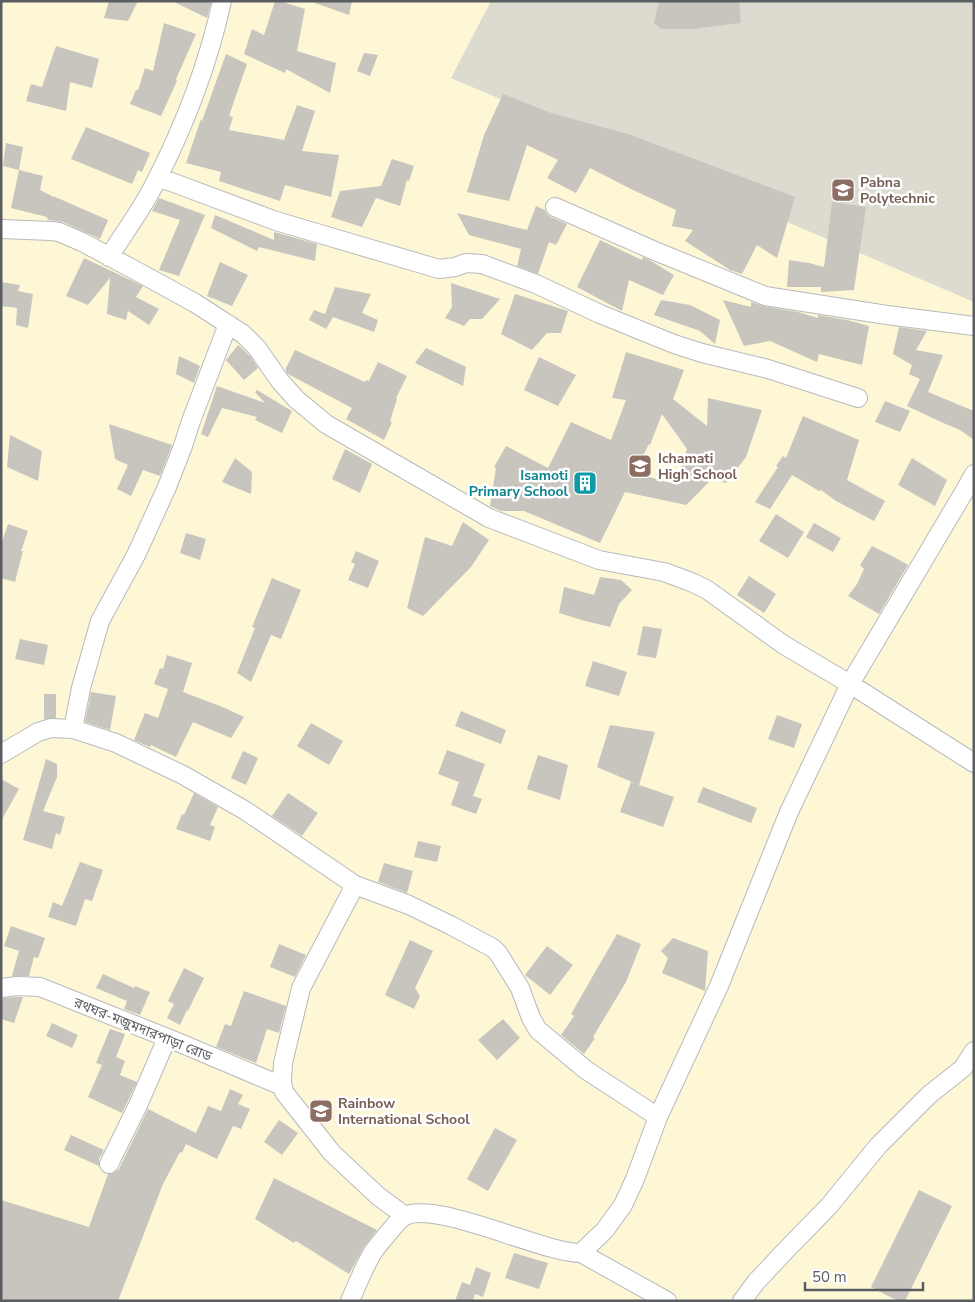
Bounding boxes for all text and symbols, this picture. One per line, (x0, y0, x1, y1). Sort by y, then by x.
place label: Pabna Polytechnic (860, 173, 935, 208)
school or university icon: Pabna Polytechnic (830, 177, 856, 203)
place label: Ichamati High School (658, 449, 738, 484)
school or university icon: Ichamati High School (627, 453, 653, 479)
place label: Isamoti Primary School (469, 466, 569, 501)
building icon: Isamoti Primary School (572, 470, 598, 496)
street label: রথঘর-মজুমদারপাড়া রোড (70, 993, 216, 1066)
place label: Rainbow International School (338, 1094, 470, 1129)
school or university icon: Rainbow International School (308, 1098, 334, 1124)
scale bar (805, 1260, 922, 1292)
text: 50 m (812, 1267, 847, 1287)

